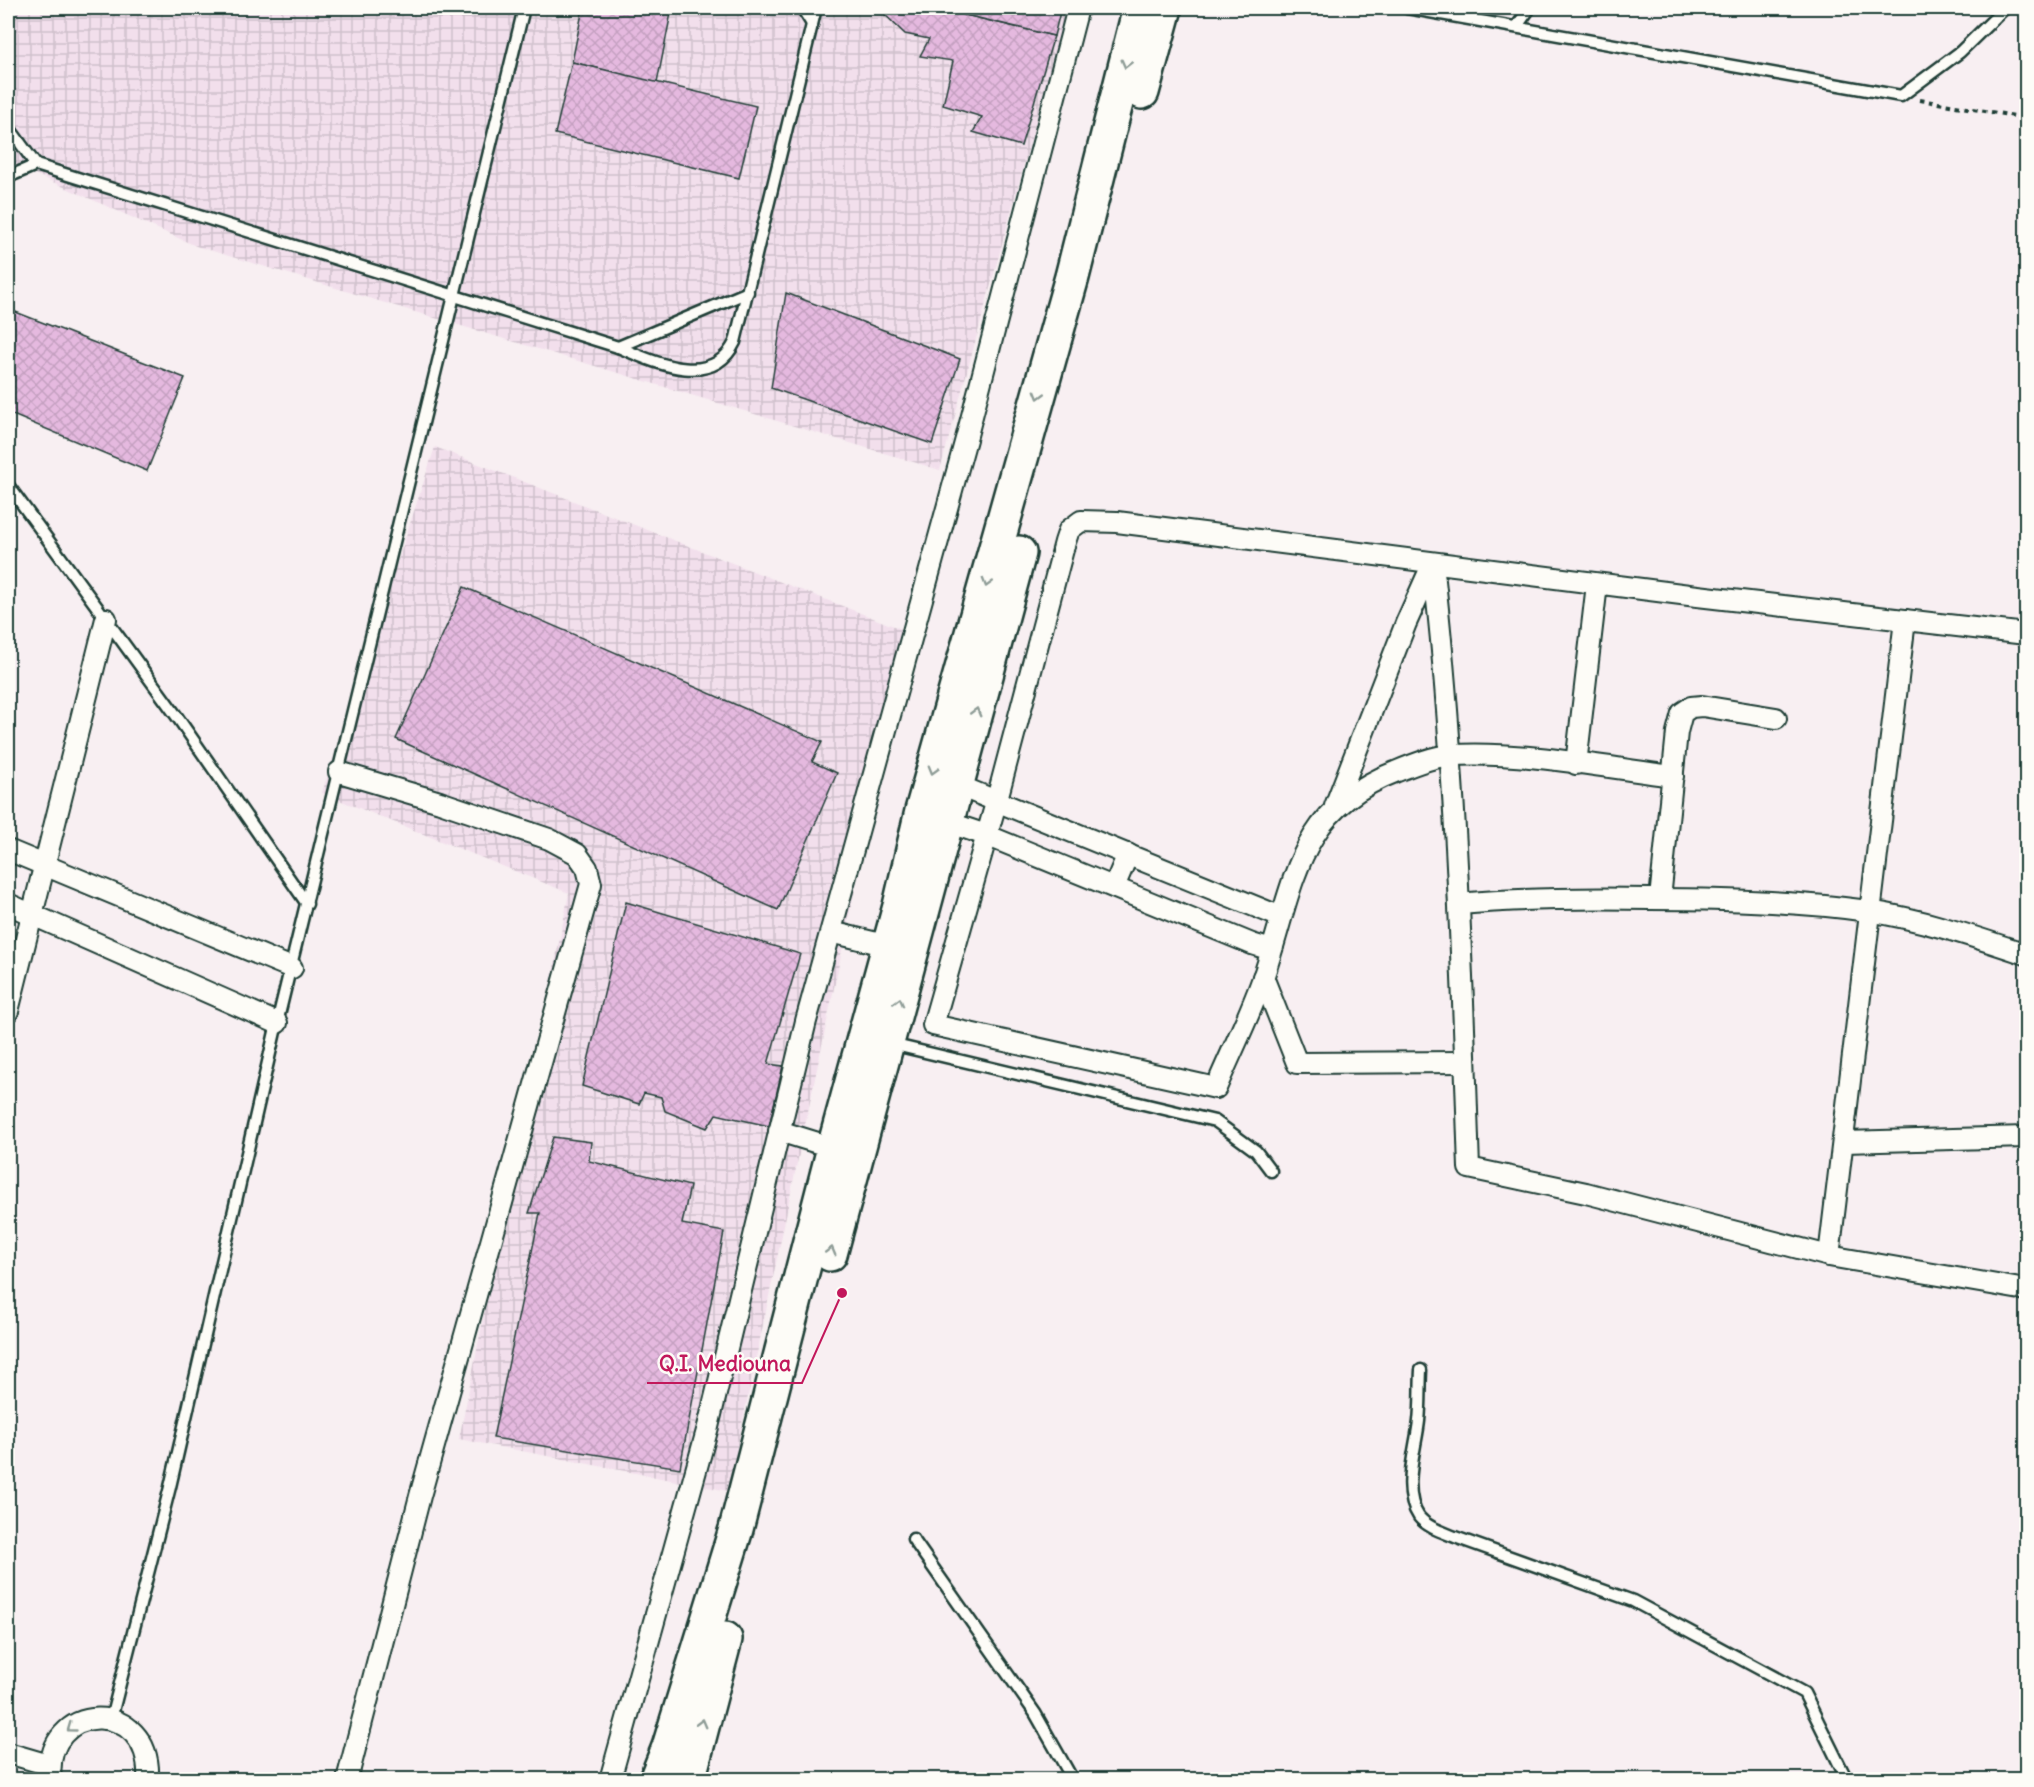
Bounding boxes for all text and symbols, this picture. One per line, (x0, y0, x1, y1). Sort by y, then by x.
one-way arrow (1121, 58, 1133, 69)
one-way arrow (1034, 389, 1046, 400)
one-way arrow (982, 577, 994, 588)
one-way arrow (969, 707, 981, 718)
one-way arrow (928, 764, 940, 775)
one-way arrow (891, 997, 904, 1007)
one-way arrow (824, 1246, 836, 1257)
callout: Q.I. Mediouna (647, 1344, 802, 1383)
text: Q.I. Mediouna (659, 1350, 791, 1377)
one-way arrow (695, 1718, 707, 1729)
one-way arrow (66, 1721, 77, 1732)

